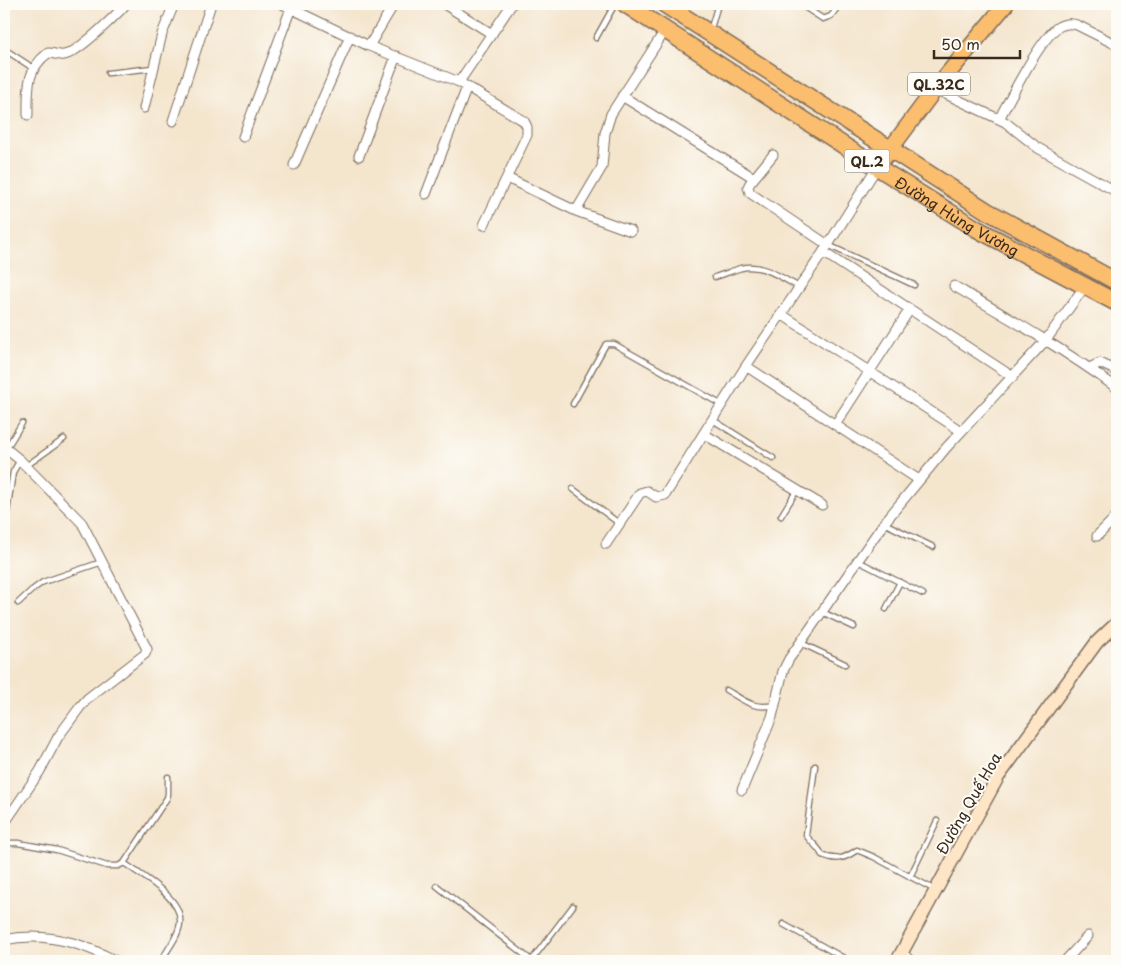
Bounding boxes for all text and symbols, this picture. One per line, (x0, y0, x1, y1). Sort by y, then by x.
scale bar (934, 28, 1020, 60)
text: 50 m (941, 32, 980, 55)
road number: QL.32C (908, 72, 970, 96)
road number: QL.2 (844, 150, 890, 172)
street label: Đường Hùng Vương (891, 170, 1024, 261)
street label: Đường Quế Hoa (929, 747, 1007, 858)

